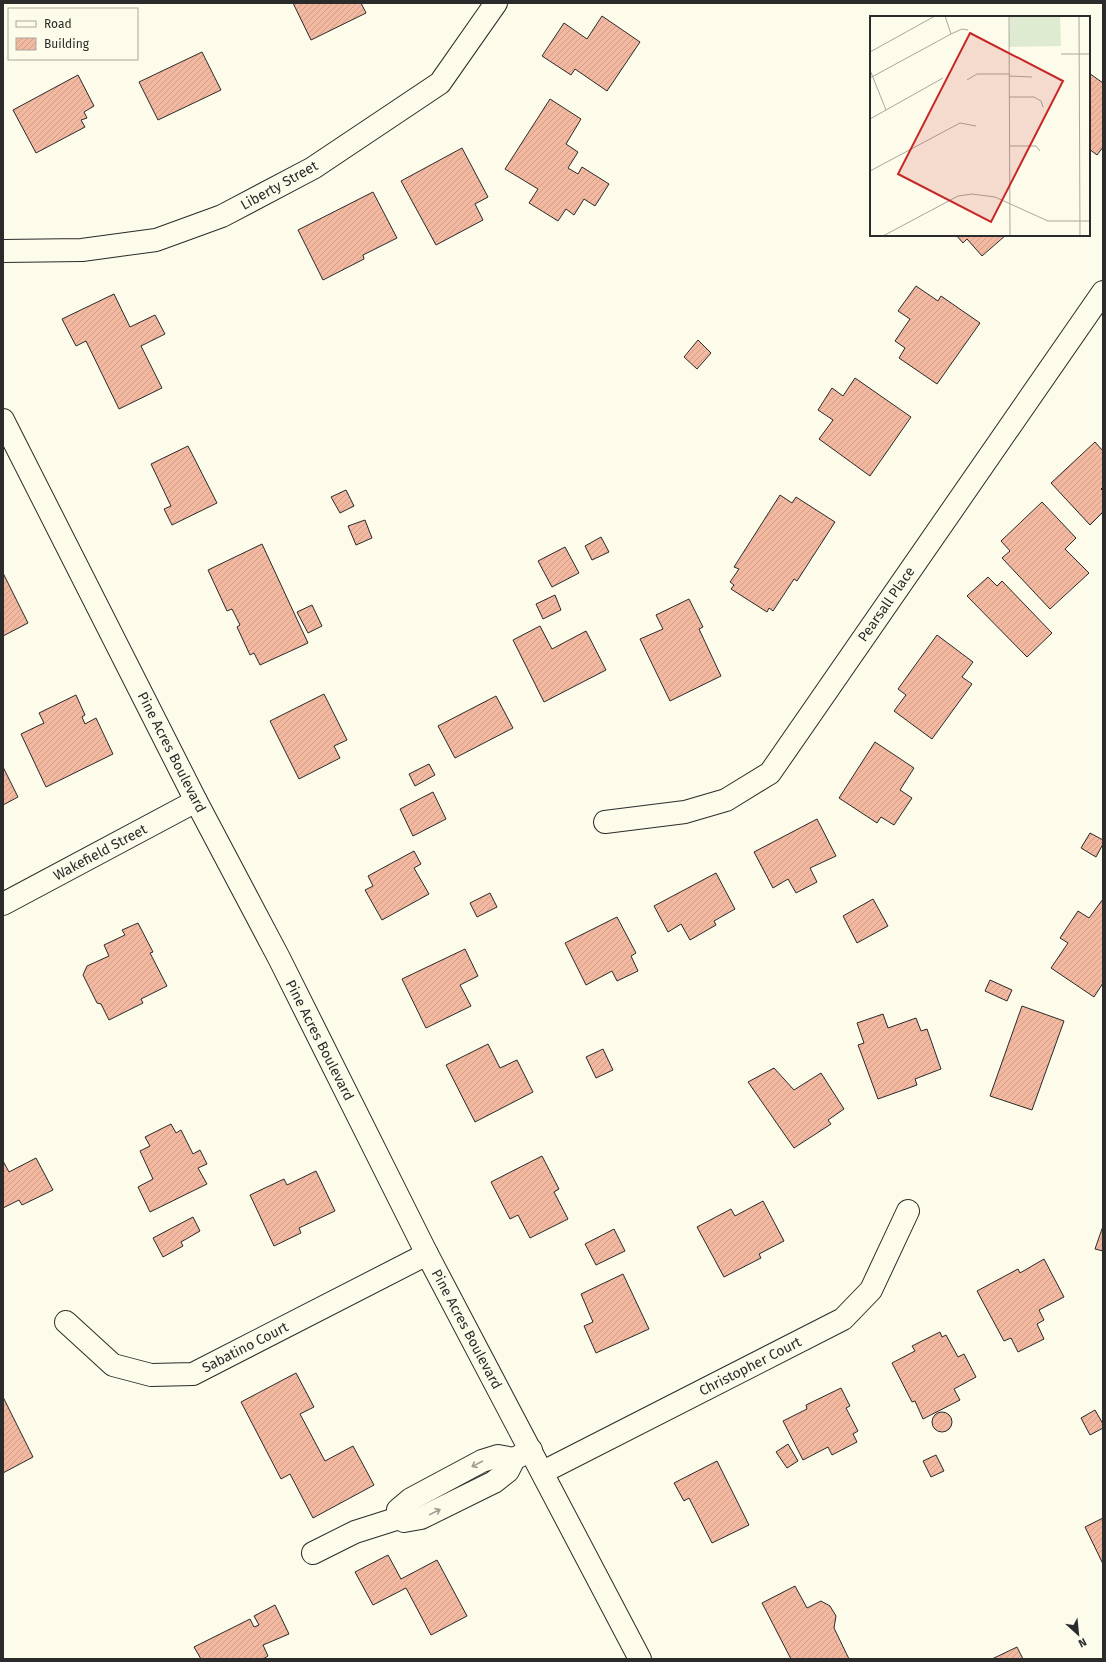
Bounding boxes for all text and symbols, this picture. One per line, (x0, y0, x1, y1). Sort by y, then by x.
legend (8, 8, 138, 60)
inset map (870, 16, 1090, 236)
text: Road (44, 17, 72, 31)
text: Building (44, 37, 90, 51)
street label: Liberty Street (238, 157, 322, 214)
street label: Pearsall Place (854, 564, 918, 645)
street label: Pine Acres Boulevard (134, 689, 209, 815)
street label: Wakefield Street (51, 820, 151, 884)
street label: Pine Acres Boulevard (282, 977, 357, 1103)
street label: Pine Acres Boulevard (428, 1266, 505, 1392)
street label: Sabatino Court (199, 1318, 292, 1376)
street label: Christopher Court (696, 1333, 805, 1400)
one-way arrow (471, 1461, 483, 1468)
one-way arrow (428, 1507, 440, 1515)
north arrow (1058, 1614, 1098, 1654)
text: N (1076, 1635, 1089, 1650)

